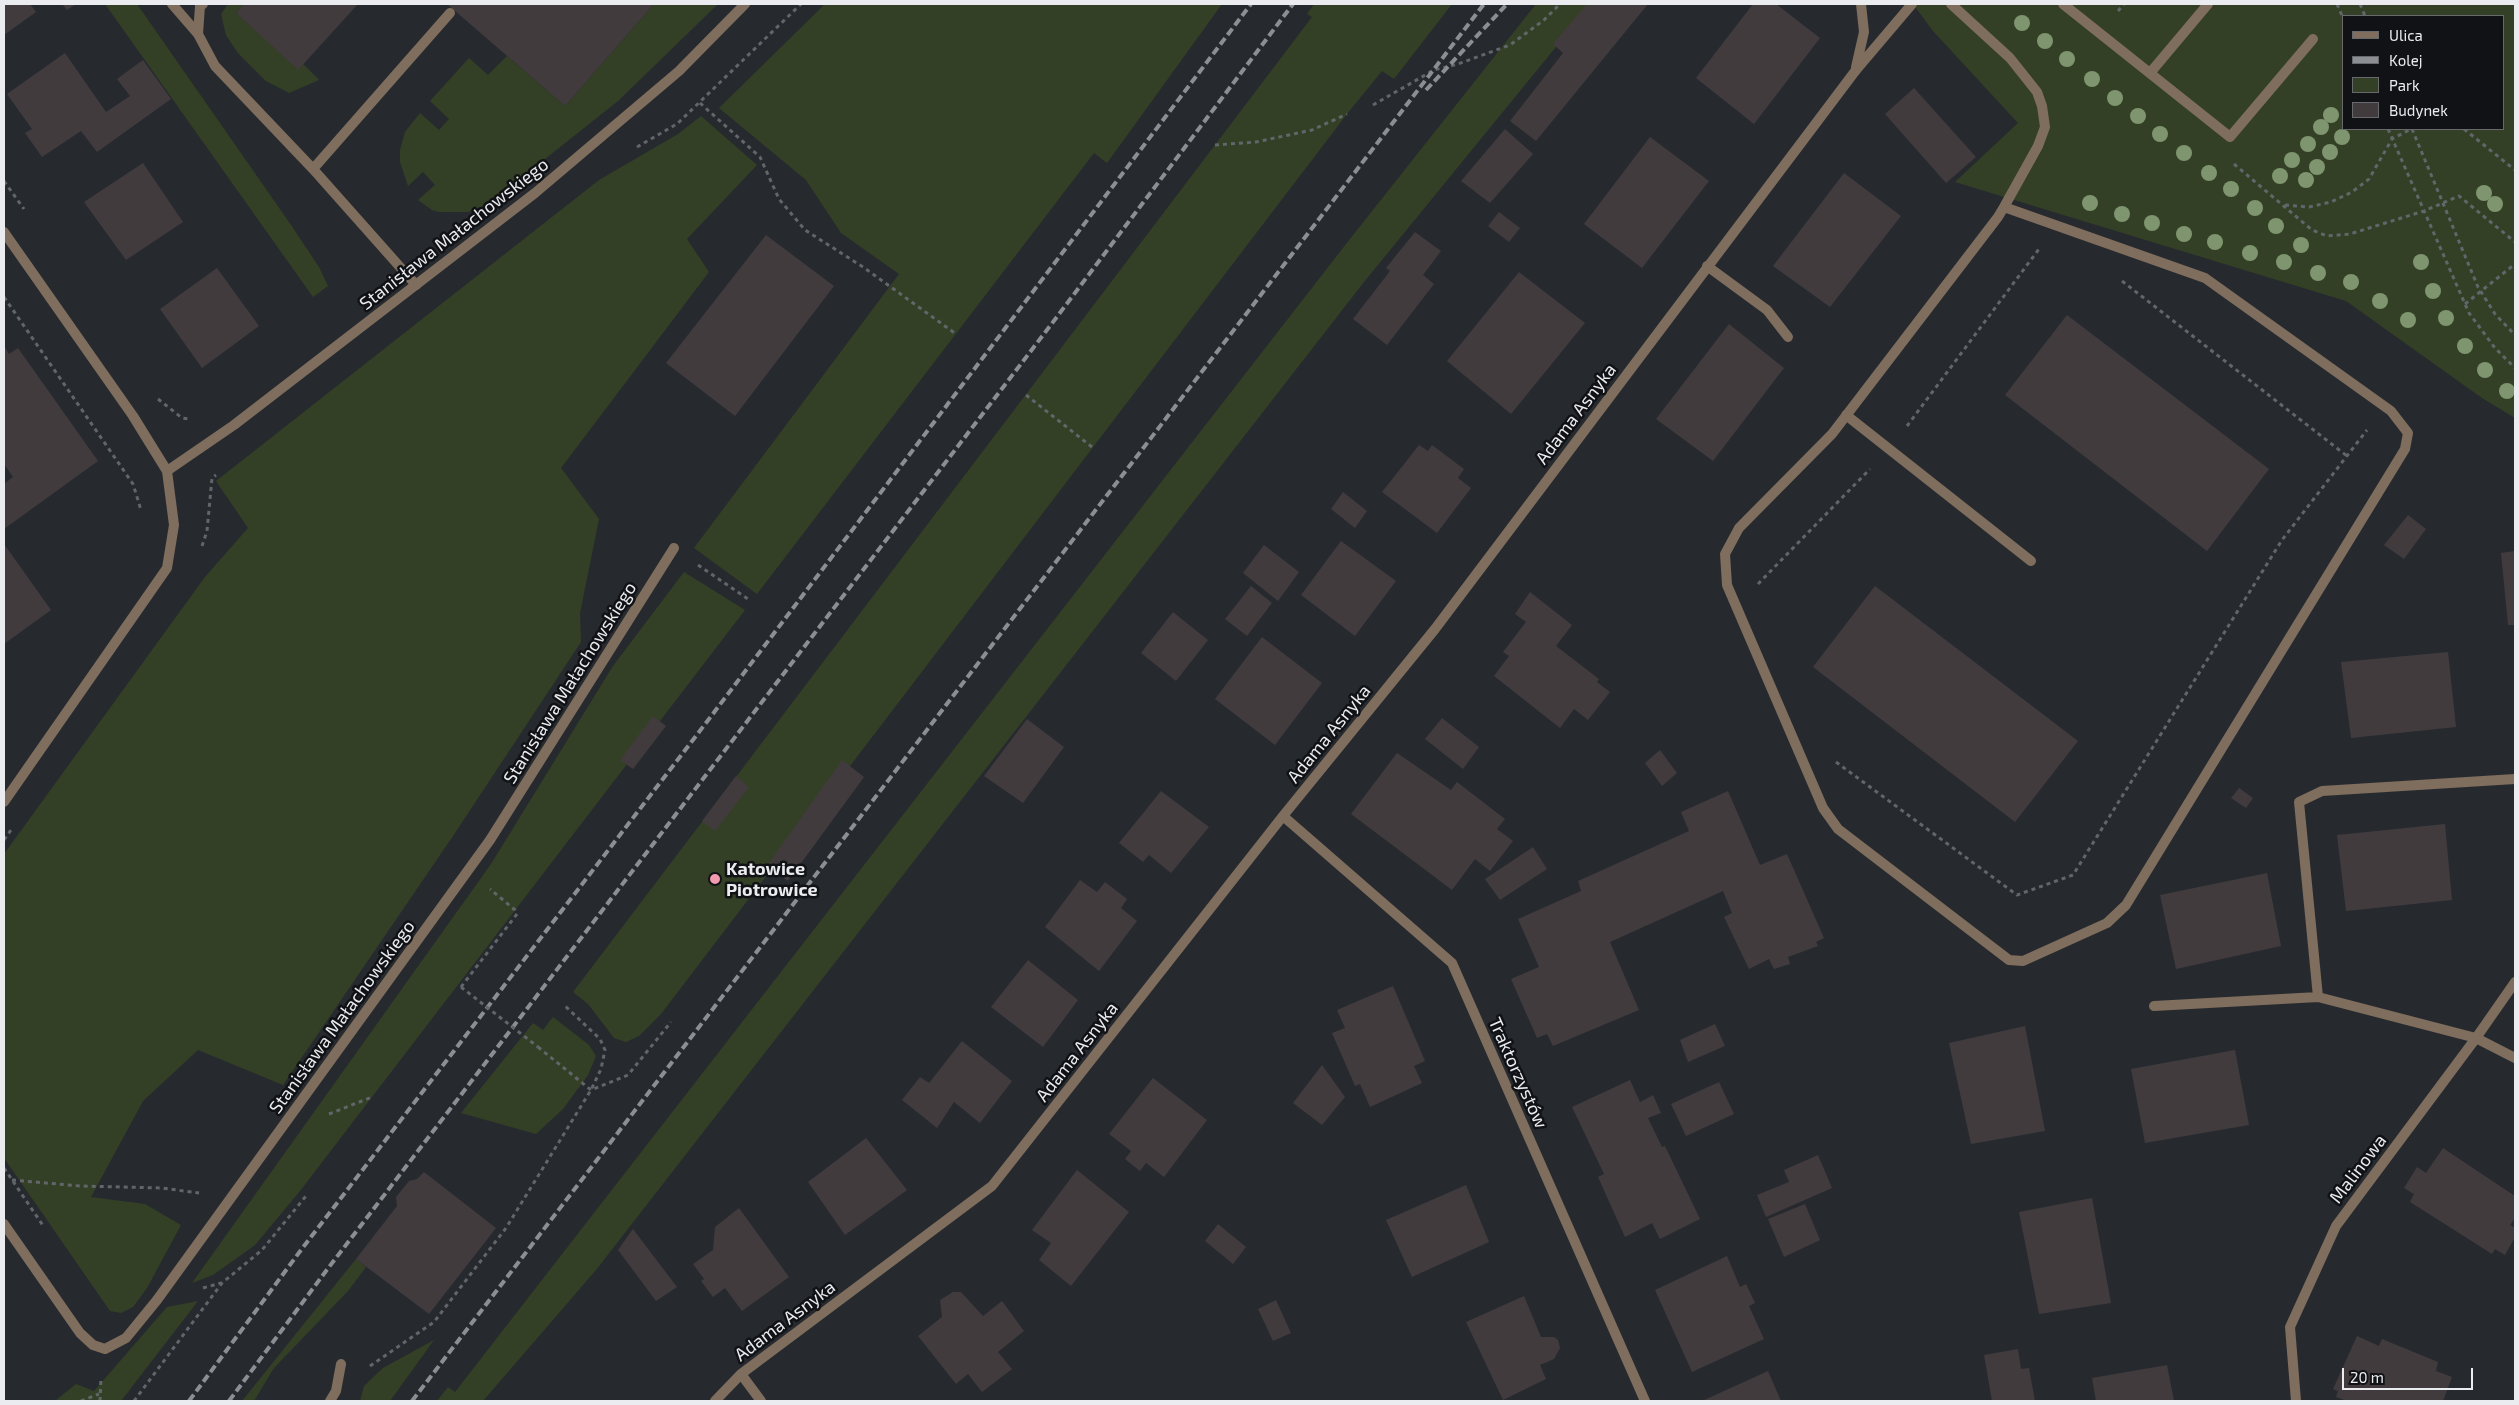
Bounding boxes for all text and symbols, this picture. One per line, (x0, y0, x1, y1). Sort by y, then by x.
legend (2342, 15, 2504, 130)
text: Ulica (2389, 26, 2423, 44)
text: Kolej (2389, 51, 2422, 69)
text: Park (2389, 76, 2420, 94)
text: Budynek (2389, 101, 2448, 119)
street label: Stanisława Małachowskiego (355, 154, 553, 314)
street label: Adama Asnyka (1531, 359, 1621, 469)
street label: Stanisława Małachowskiego (499, 578, 641, 788)
street label: Adama Asnyka (1283, 680, 1375, 788)
place label: Katowice Piotrowice (726, 858, 818, 901)
marker: Katowice Piotrowice (708, 872, 722, 886)
street label: Stanisława Małachowskiego (265, 916, 419, 1118)
street label: Adama Asnyka (1031, 998, 1123, 1106)
street label: Traktorzystów (1484, 1014, 1552, 1132)
street label: Malinowa (2325, 1130, 2391, 1208)
street label: Adama Asnyka (730, 1276, 840, 1366)
scale bar (2344, 1358, 2475, 1390)
text: 20 m (2350, 1368, 2384, 1386)

